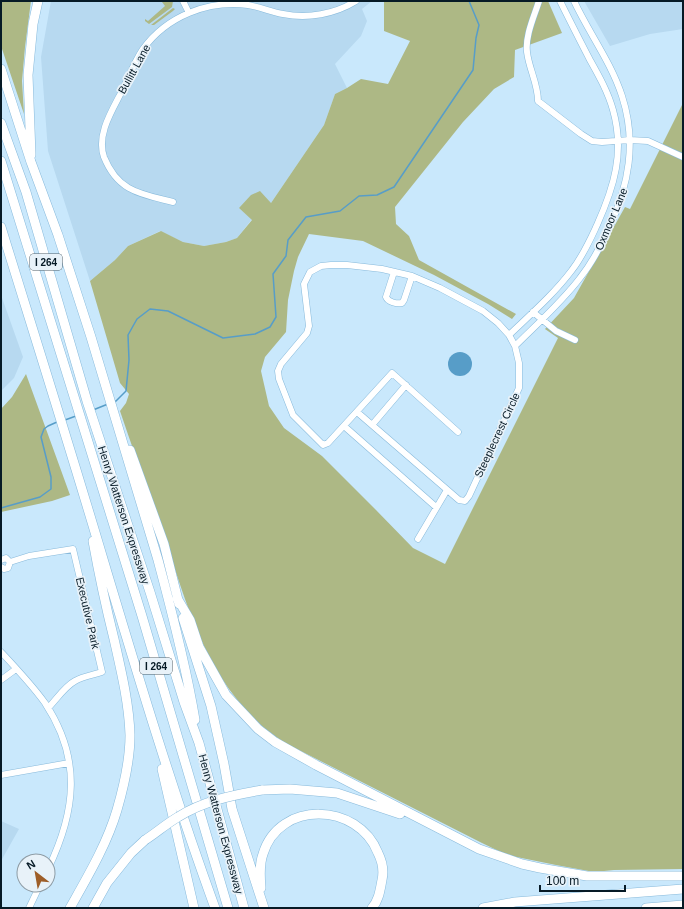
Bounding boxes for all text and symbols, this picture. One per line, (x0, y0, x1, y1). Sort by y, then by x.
street label: Bullitt Lane (116, 42, 152, 96)
street label: Oxmoor Lane (592, 186, 630, 252)
road number: I 264 (30, 254, 62, 270)
street label: Steeplecrest Circle (472, 391, 522, 479)
street label: Henry Watterson Expressway (96, 444, 152, 586)
street label: Executive Park (74, 576, 102, 651)
road number: I 264 (140, 658, 172, 674)
street label: Henry Watterson Expressway (197, 753, 246, 896)
north arrow (16, 853, 56, 893)
text: N (24, 857, 37, 872)
scale bar (540, 867, 625, 893)
text: 100 m (546, 874, 579, 888)

